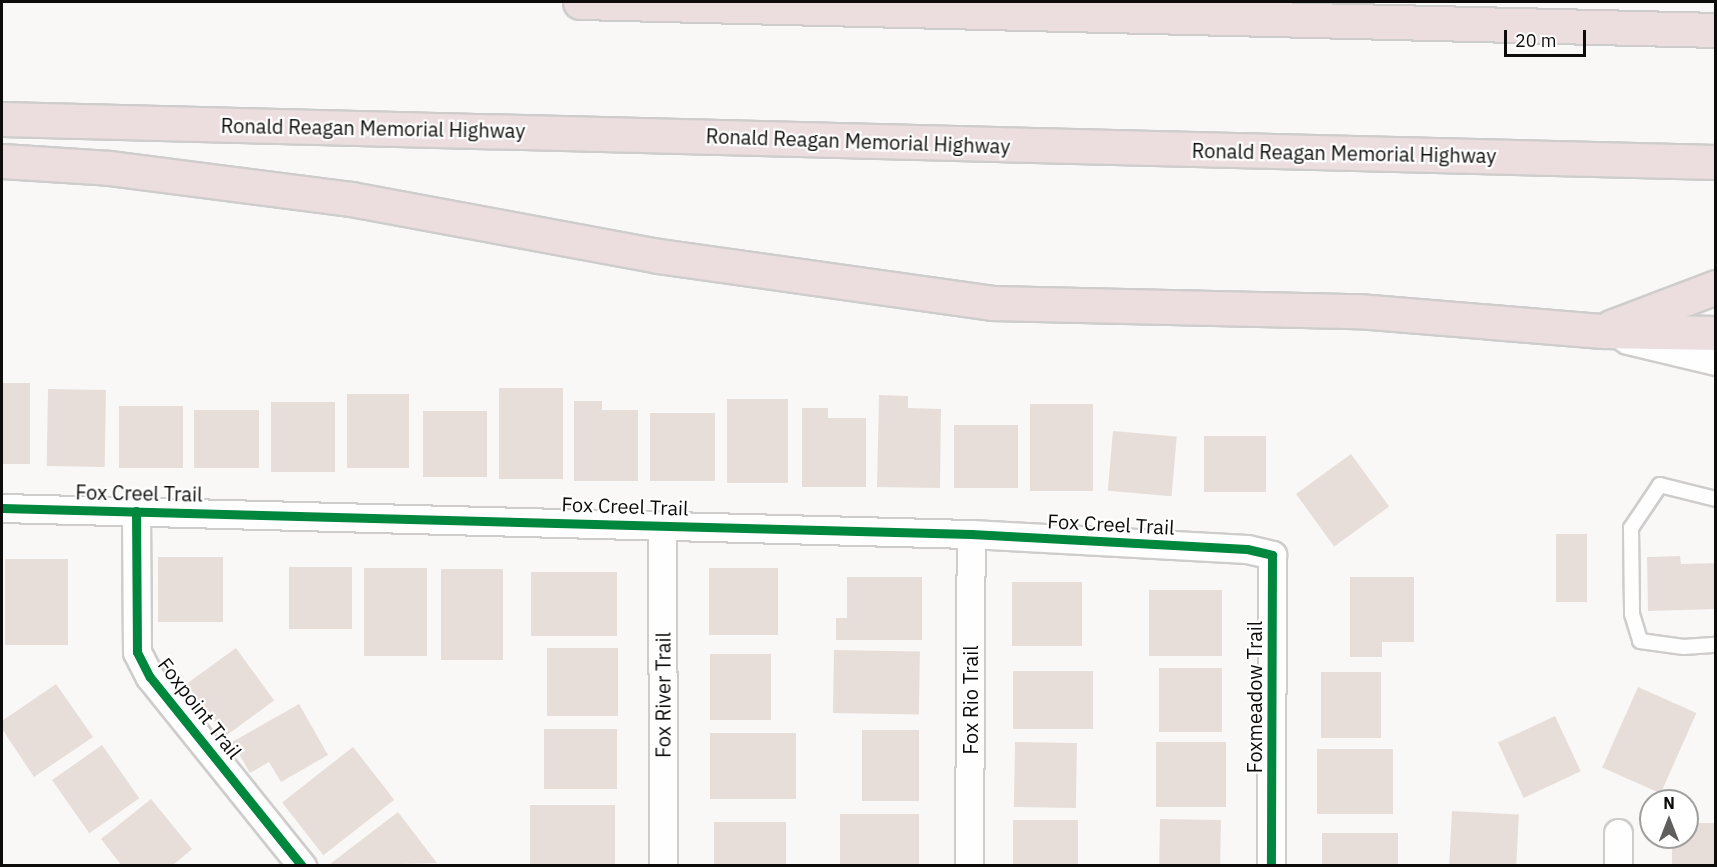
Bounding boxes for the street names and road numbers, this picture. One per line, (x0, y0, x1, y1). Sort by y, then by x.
street label: Ronald Reagan Memorial Highway (220, 113, 526, 143)
street label: Ronald Reagan Memorial Highway (705, 124, 1011, 158)
street label: Ronald Reagan Memorial Highway (1191, 138, 1497, 168)
street label: Fox Creel Trail (75, 480, 203, 506)
street label: Fox Creel Trail (561, 492, 689, 520)
street label: Fox Creel Trail (1047, 509, 1175, 539)
street label: Foxmeadow Trail (1242, 621, 1266, 773)
street label: Fox River Trail (651, 632, 675, 758)
street label: Fox Rio Trail (958, 645, 982, 755)
street label: Foxpoint Trail (153, 653, 247, 763)

